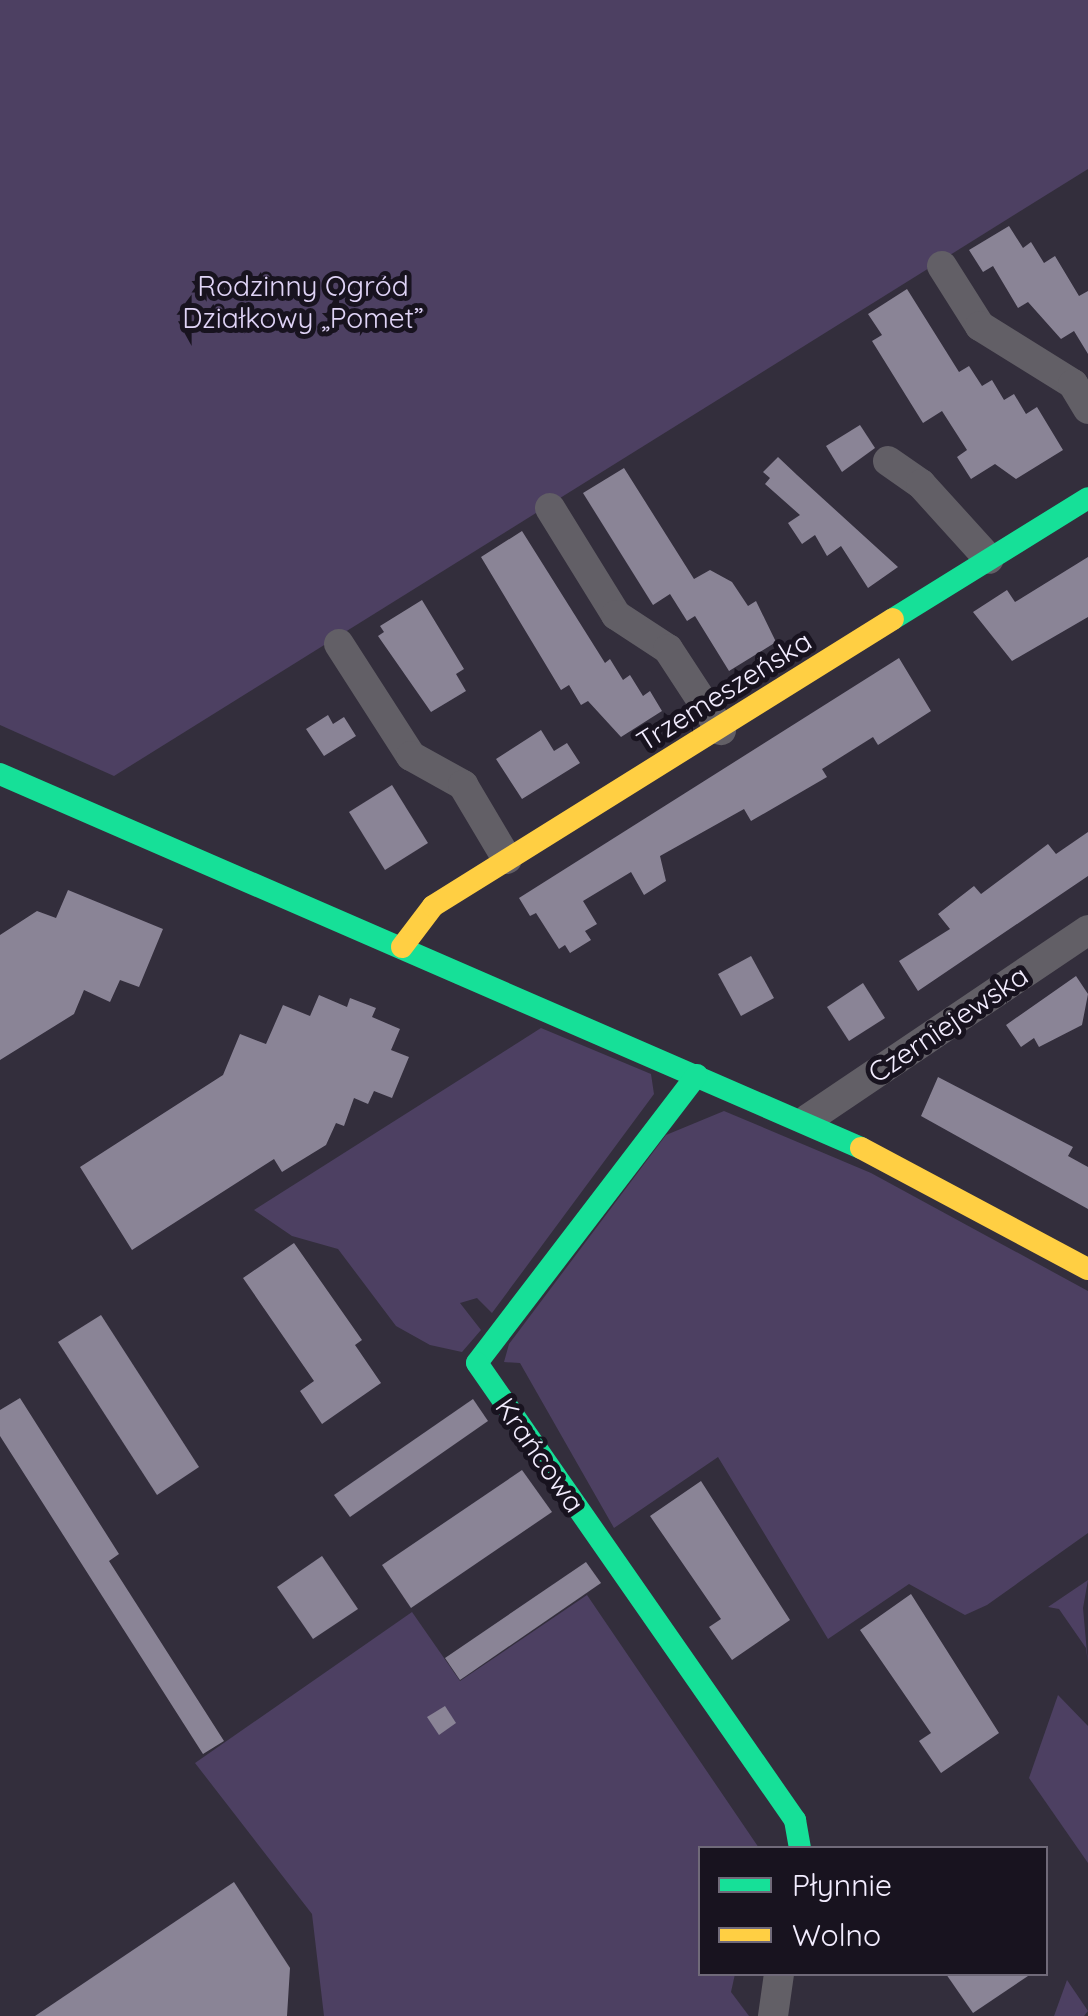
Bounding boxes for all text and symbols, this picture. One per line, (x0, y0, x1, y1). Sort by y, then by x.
park label: Rodzinny Ogród Działkowy „Pomet” (182, 269, 424, 335)
street label: Trzemeszeńska (630, 624, 818, 758)
street label: Czerniejewska (862, 958, 1034, 1090)
street label: Krańcowa (488, 1391, 592, 1519)
legend (698, 1846, 1048, 1976)
text: Płynnie (792, 1866, 892, 1904)
text: Wolno (792, 1916, 881, 1954)

